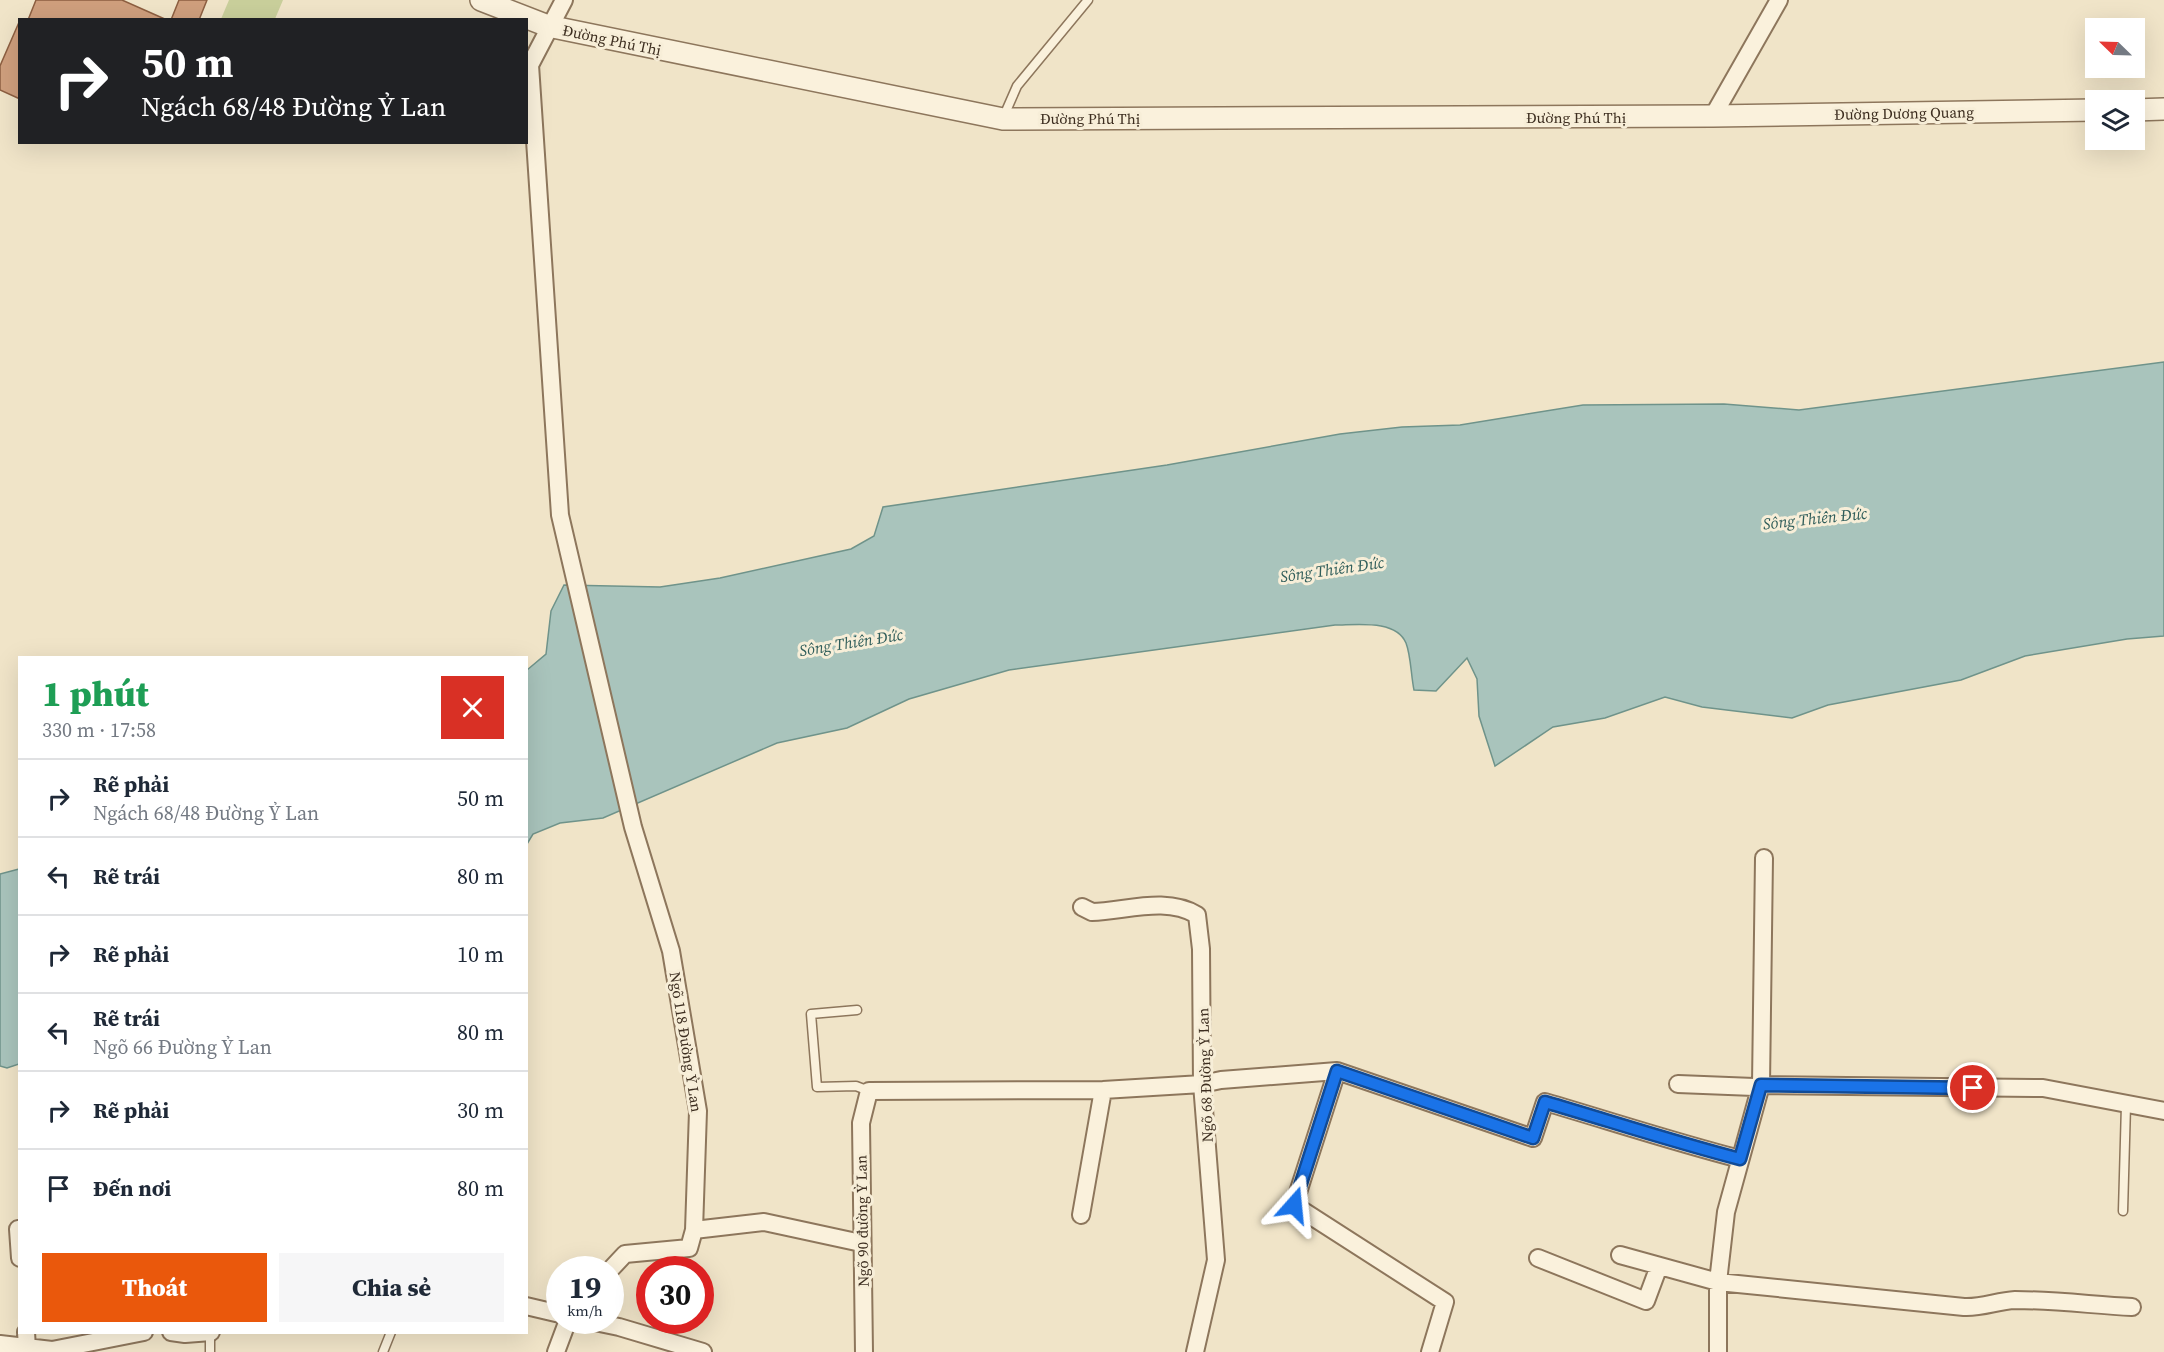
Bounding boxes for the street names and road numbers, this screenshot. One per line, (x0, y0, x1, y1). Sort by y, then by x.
street label: Đường Phú Thị (561, 19, 663, 61)
street label: Đường Dương Quang (1834, 101, 1974, 125)
street label: Đường Phú Thị (1526, 107, 1626, 128)
street label: Đường Phú Thị (1040, 108, 1140, 129)
street label: Ngõ 118 Đường Ỷ Lan (665, 970, 707, 1114)
street label: Ngõ 68 Đường Ỷ Lan (1192, 1008, 1218, 1142)
street label: Ngõ 90 đường Ỷ Lan (850, 1155, 874, 1287)

